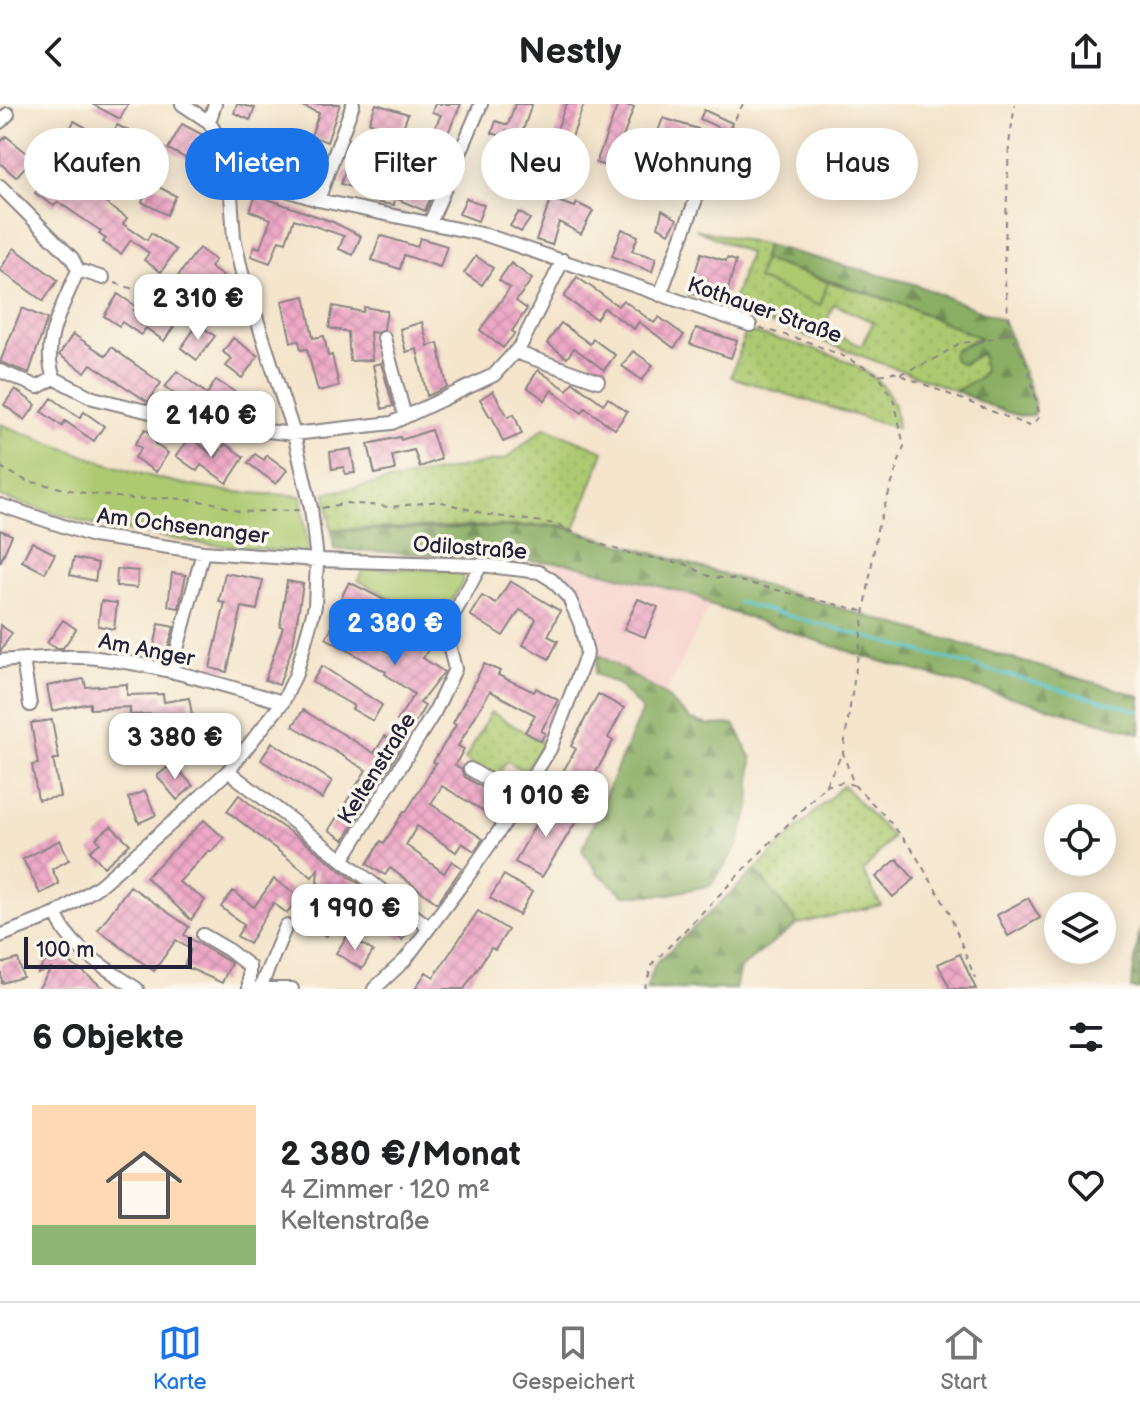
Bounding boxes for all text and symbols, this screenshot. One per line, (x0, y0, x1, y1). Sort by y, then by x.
icon: back (32, 30, 76, 74)
icon: share (1064, 30, 1108, 74)
text: Nestly (519, 31, 622, 74)
chip: Kaufen (24, 128, 169, 200)
chip: Mieten (185, 128, 329, 200)
chip: Filter (345, 128, 465, 200)
chip: Neu (481, 128, 590, 200)
chip: Wohnung (606, 128, 780, 200)
chip: Haus (796, 128, 918, 200)
street label: Kothauer Straße (684, 271, 845, 349)
pin: 2 310 € (124, 274, 272, 342)
text: 2 310 € (152, 284, 244, 315)
pin: 2 140 € (137, 391, 285, 459)
text: 2 140 € (165, 401, 257, 432)
street label: Am Ochsenanger (95, 503, 271, 551)
street label: Odilostraße (412, 531, 528, 566)
pin: 2 380 € (321, 599, 469, 667)
text: 2 380 € (347, 609, 443, 640)
street label: Am Anger (96, 628, 198, 673)
street label: Keltenstraße (332, 708, 422, 830)
pin: 3 380 € (101, 713, 249, 781)
text: 3 380 € (127, 723, 223, 754)
pin: 1 010 € (472, 771, 620, 839)
text: 1 010 € (502, 781, 590, 812)
map controls (1044, 804, 1116, 964)
button: locate (1044, 804, 1116, 876)
pin: 1 990 € (281, 884, 429, 952)
button: layers (1044, 892, 1116, 964)
text: 1 990 € (309, 894, 401, 925)
scale bar (24, 933, 192, 969)
text: 100 m (36, 937, 95, 964)
icon: filters (1064, 1015, 1108, 1059)
text: 6 Objekte (32, 1017, 184, 1058)
text: 2 380 €/Monat (280, 1134, 521, 1175)
icon: home (96, 1137, 192, 1233)
icon: heart (1064, 1163, 1108, 1207)
text: 4 Zimmer · 120 m² (280, 1175, 490, 1206)
text: Keltenstraße (280, 1206, 429, 1237)
tab: Karte (153, 1321, 206, 1396)
tab: Gespeichert (512, 1321, 635, 1396)
tab: Start (941, 1321, 987, 1396)

